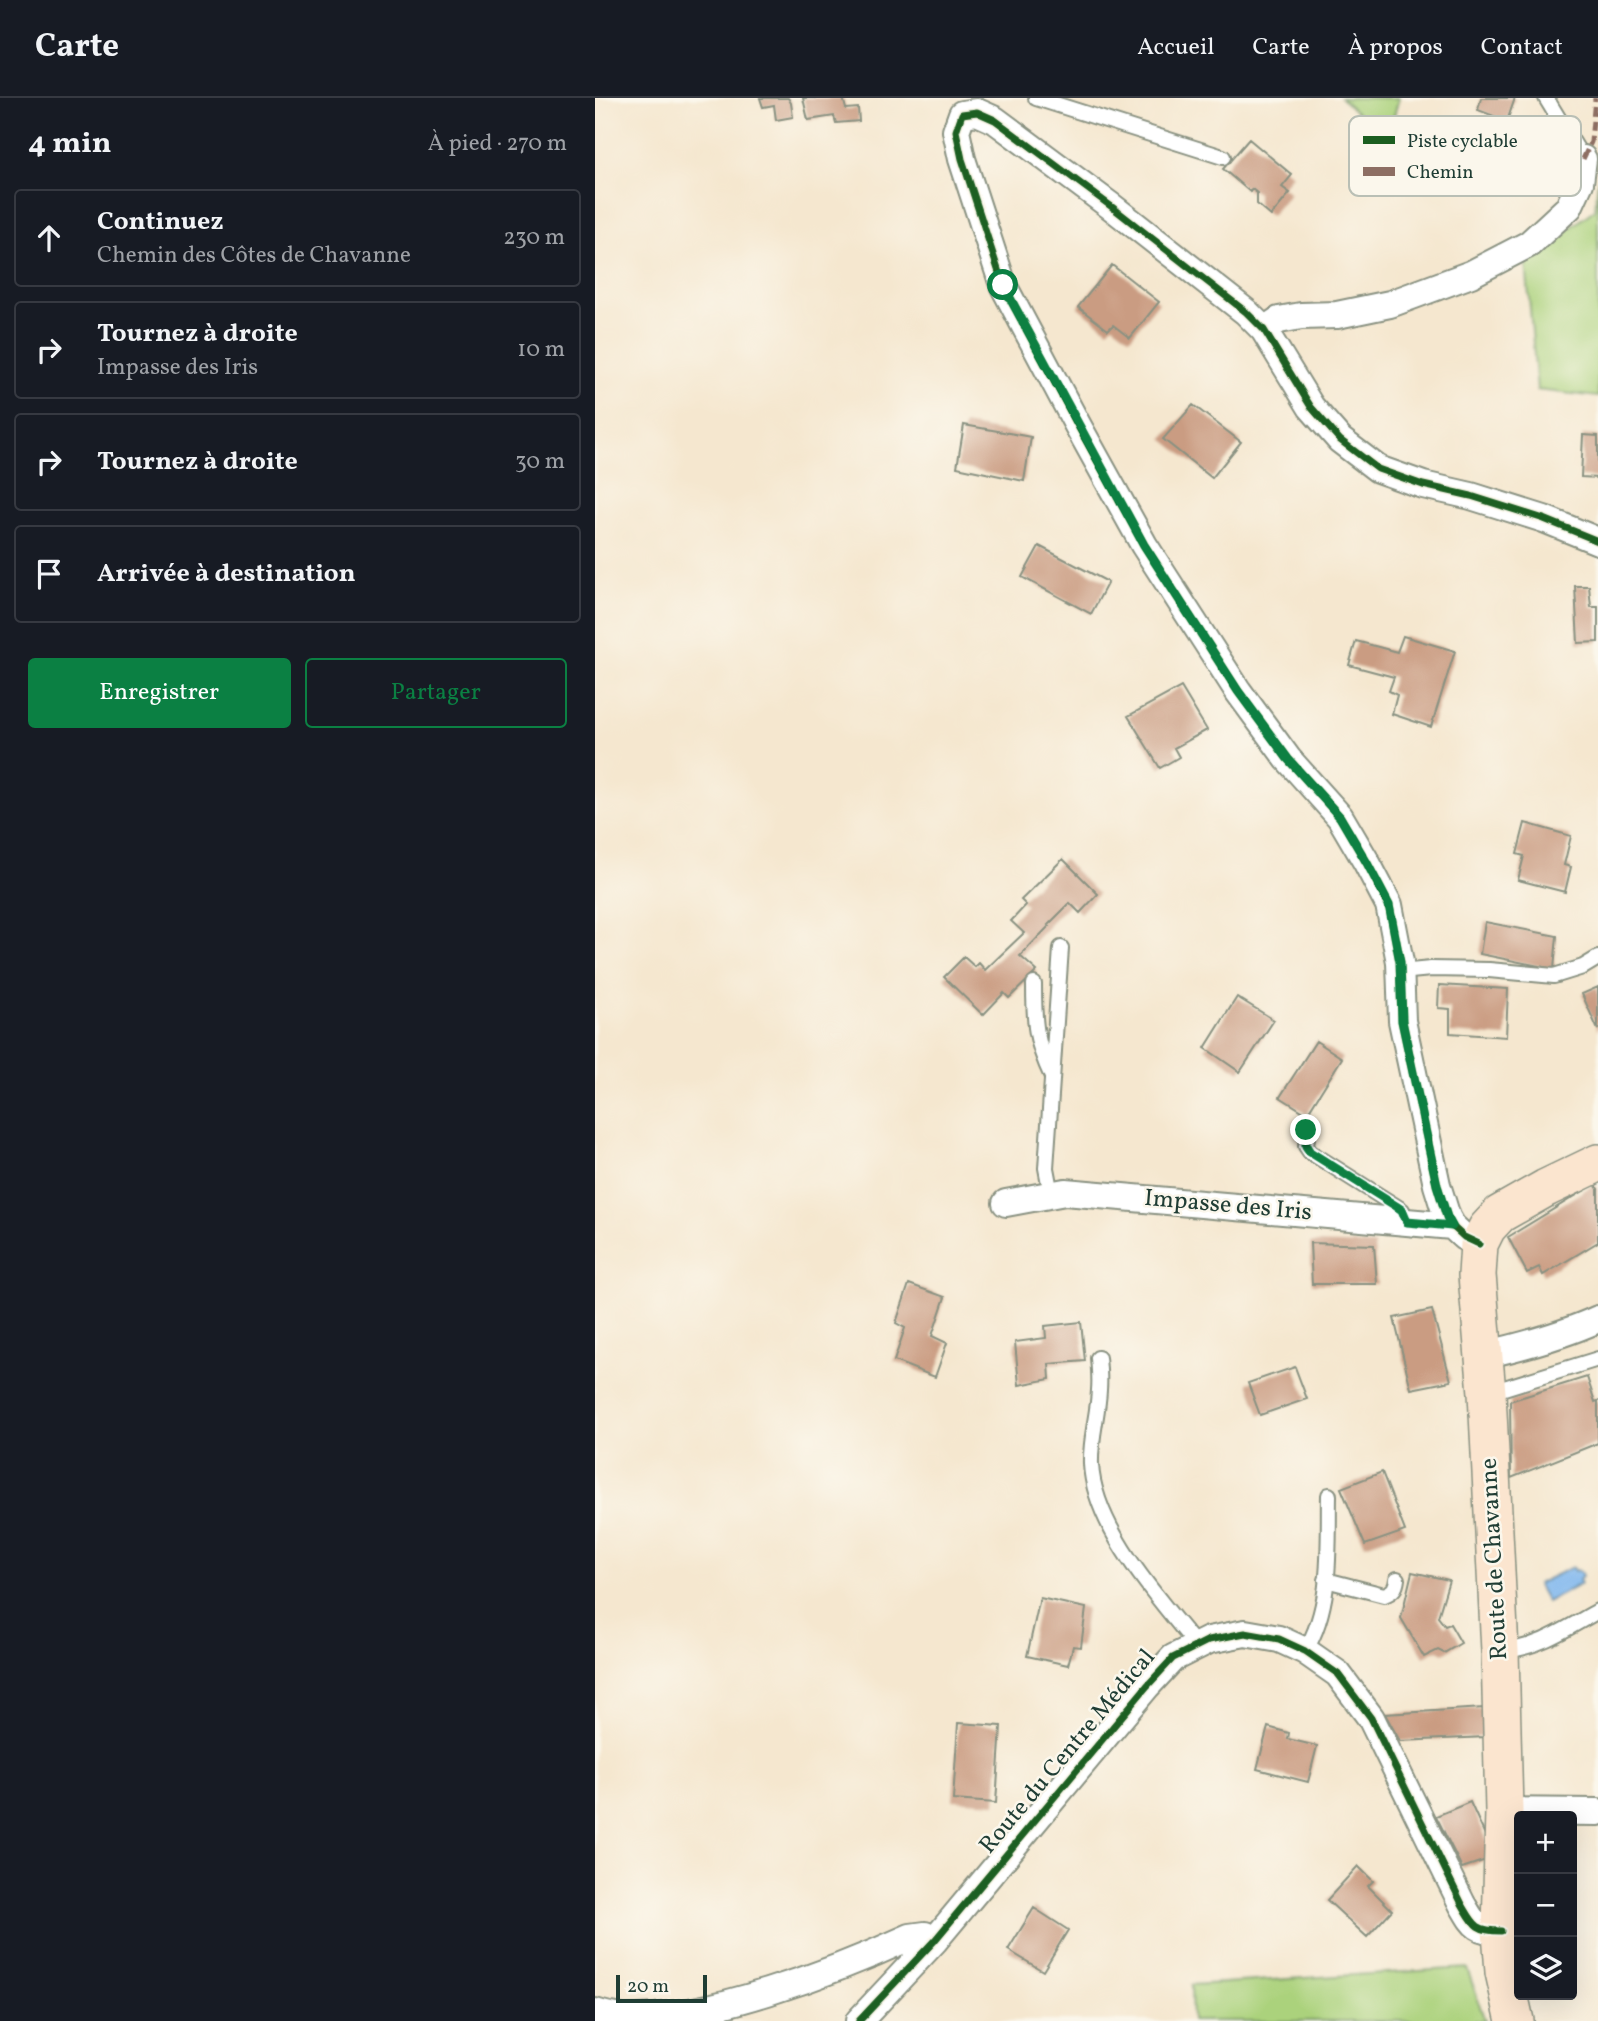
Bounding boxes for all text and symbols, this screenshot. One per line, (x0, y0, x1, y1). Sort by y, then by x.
text: Carte (35, 25, 119, 71)
text: Accueil (1137, 31, 1214, 65)
text: Carte (1252, 31, 1310, 65)
text: À propos (1348, 31, 1443, 65)
text: Contact (1481, 31, 1563, 65)
legend (1349, 116, 1581, 196)
text: 4 min (28, 123, 112, 165)
text: À pied · 270 m (428, 128, 567, 160)
text: Piste cyclable (1407, 129, 1518, 155)
text: Chemin (1407, 160, 1474, 186)
text: Continuez (97, 204, 223, 240)
icon: ahead (30, 219, 68, 257)
text: 230 m (503, 222, 565, 254)
text: Chemin des Côtes de Chavanne (97, 240, 411, 272)
route start (987, 269, 1018, 300)
text: Tournez à droite (97, 316, 298, 352)
icon: right (30, 331, 68, 369)
text: 10 m (517, 334, 565, 366)
text: Impasse des Iris (97, 352, 258, 384)
icon: right (30, 443, 68, 481)
text: Tournez à droite (97, 444, 298, 480)
text: 30 m (515, 446, 565, 478)
icon: arrive (30, 555, 68, 593)
text: Arrivée à destination (97, 556, 356, 592)
button: Enregistrer (28, 658, 291, 728)
button: Partager (305, 658, 567, 728)
route end (1290, 1114, 1321, 1145)
street label: Impasse des Iris (1143, 1182, 1313, 1230)
street label: Route de Chavanne (1473, 1457, 1517, 1661)
street label: Route du Centre Médical (972, 1642, 1164, 1862)
map controls (1514, 1811, 1577, 2000)
button: + (1514, 1811, 1577, 1874)
button: − (1514, 1874, 1577, 1937)
button: layers (1514, 1937, 1577, 2000)
scale bar (616, 1972, 707, 2004)
text: 20 m (627, 1974, 669, 2000)

